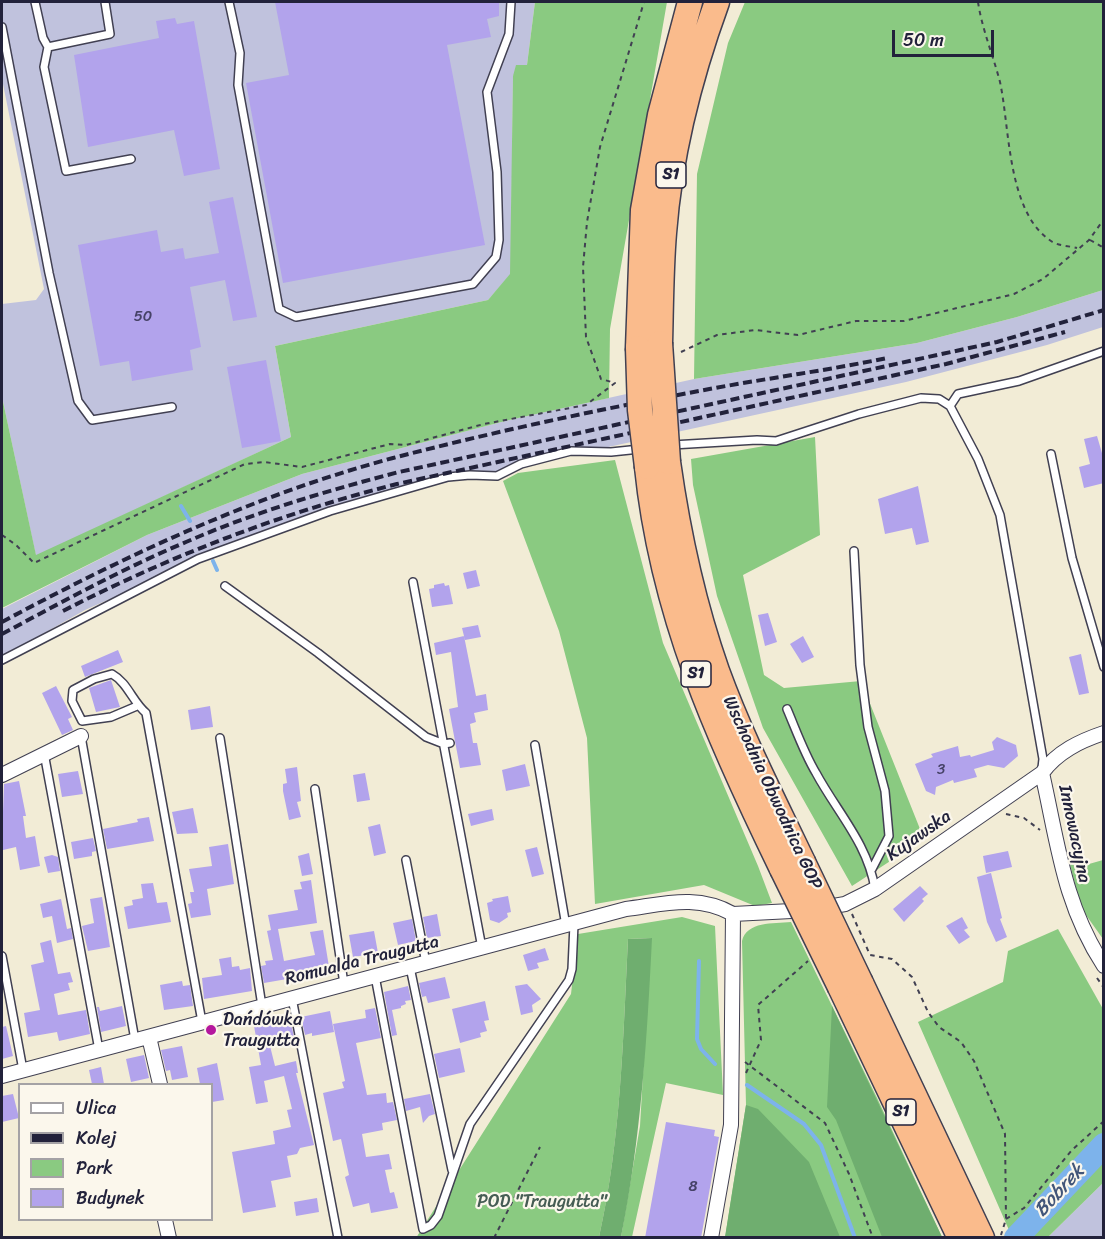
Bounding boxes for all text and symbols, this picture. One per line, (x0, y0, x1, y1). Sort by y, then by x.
scale bar (895, 18, 997, 56)
text: 50 m (903, 24, 944, 56)
road number: S1 (656, 162, 686, 188)
house number: 50 (134, 308, 152, 326)
road number: S1 (681, 661, 711, 687)
street label: Wschodnia Obwodnica GOP (718, 693, 826, 893)
house number: 3 (937, 761, 945, 779)
street label: Innowacyjna (1053, 783, 1095, 885)
street label: Kujawska (883, 806, 955, 866)
street label: Romualda Traugutta (283, 931, 441, 991)
place label: Dańdówka Traugutta (223, 1009, 302, 1052)
marker: Dańdówka Traugutta (204, 1023, 218, 1037)
legend (18, 1083, 213, 1221)
text: Ulica (76, 1092, 116, 1124)
road number: S1 (886, 1099, 916, 1125)
text: Kolej (76, 1122, 116, 1154)
text: Park (76, 1152, 113, 1184)
water label: Bobrek (1030, 1160, 1090, 1222)
house number: 8 (688, 1178, 698, 1196)
text: Budynek (76, 1182, 144, 1214)
park label: POD "Traugutta" (477, 1191, 607, 1213)

